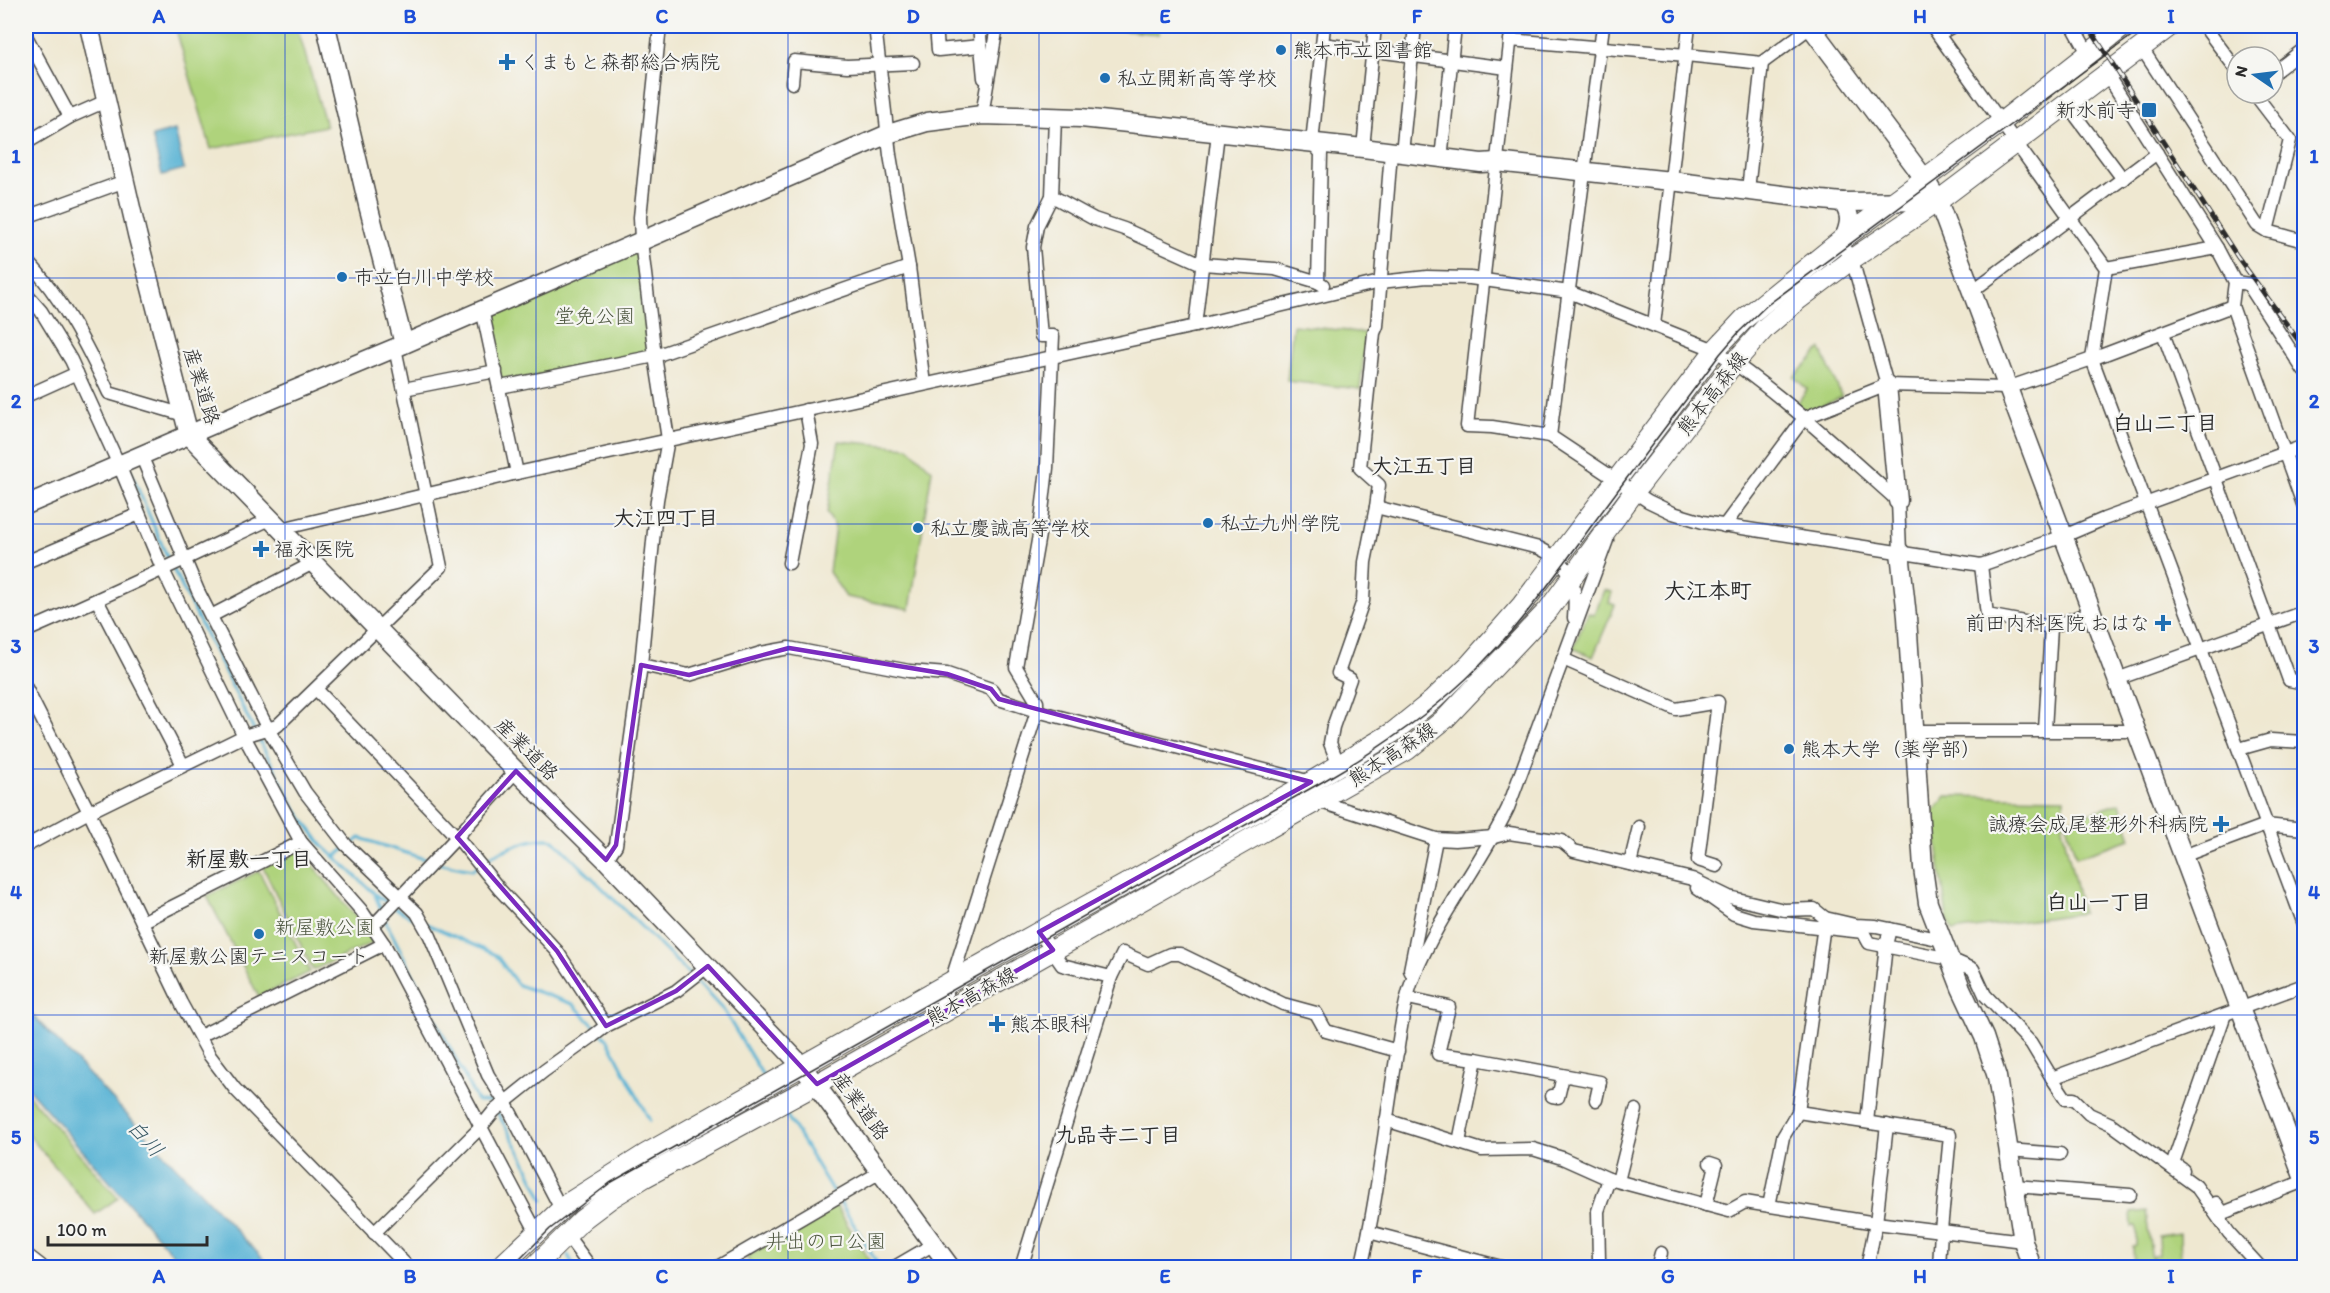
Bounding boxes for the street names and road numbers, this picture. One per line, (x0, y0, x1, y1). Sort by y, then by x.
street label: 産業道路 (179, 344, 225, 428)
street label: 熊本高森線 (1672, 346, 1752, 440)
street label: 産業道路 (490, 712, 564, 786)
street label: 熊本高森線 (1344, 717, 1440, 791)
street label: 熊本高森線 (921, 961, 1021, 1031)
street label: 産業道路 (827, 1067, 895, 1145)

